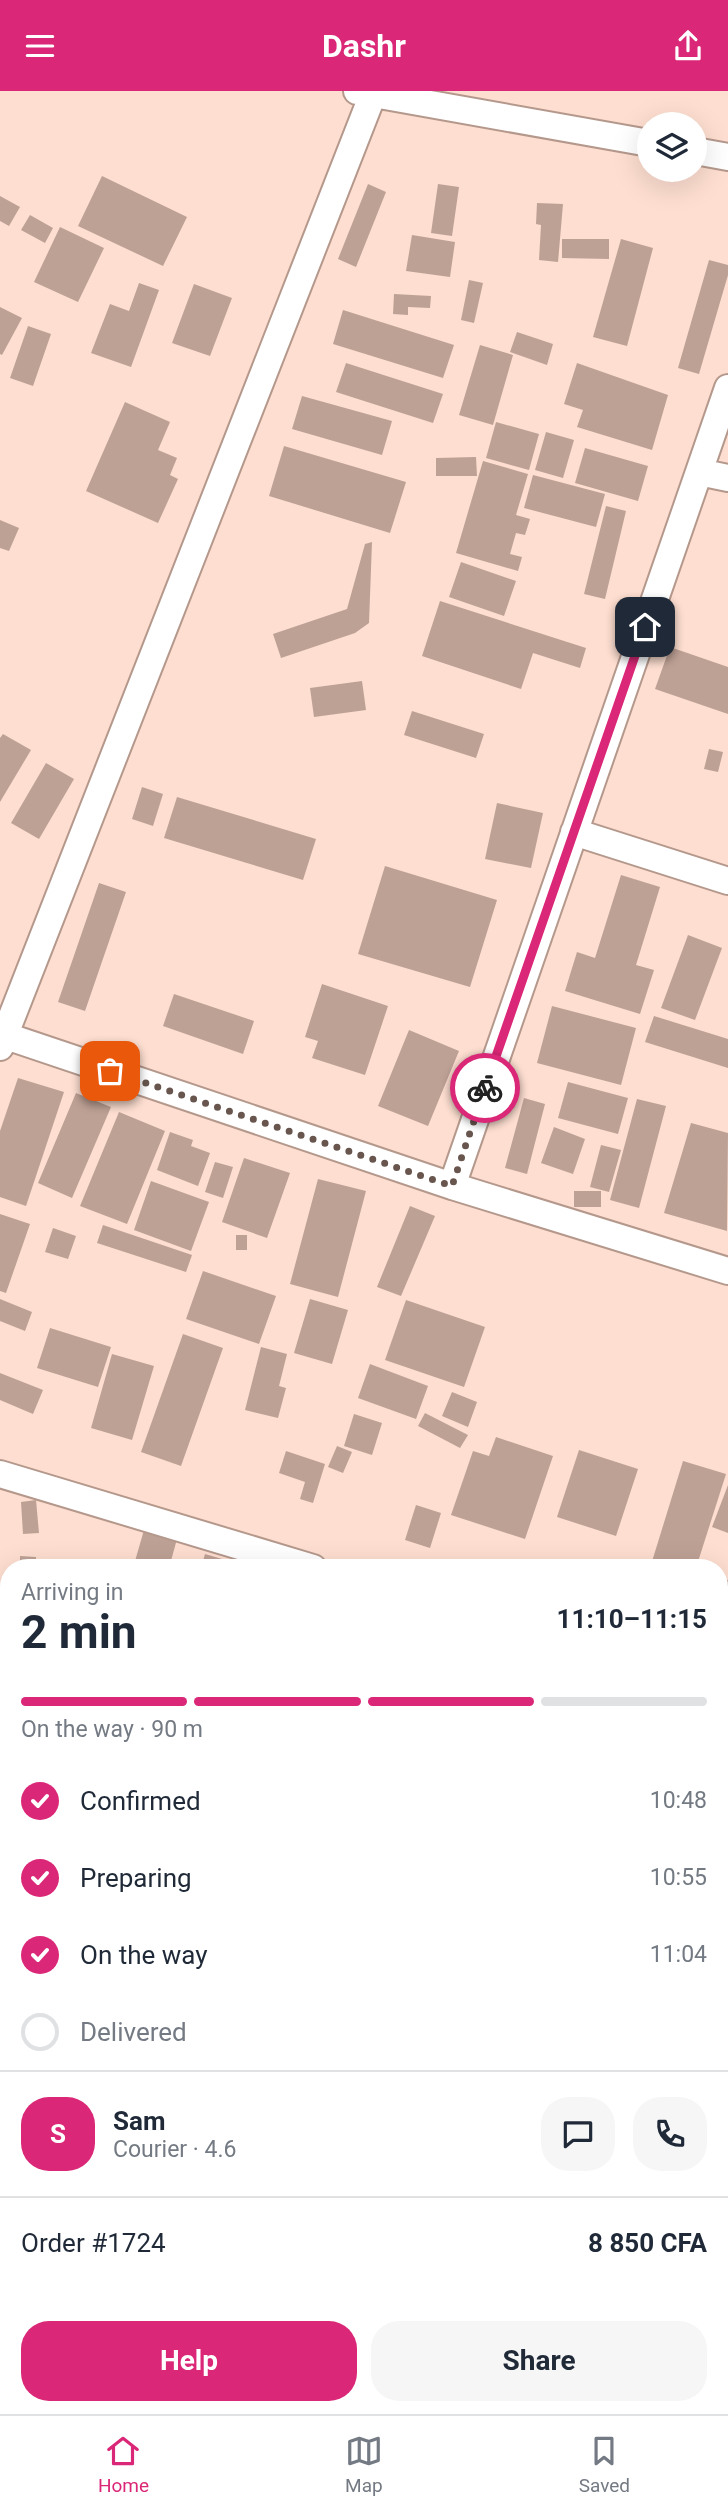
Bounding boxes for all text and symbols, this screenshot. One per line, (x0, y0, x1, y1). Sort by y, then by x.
icon: menu (21, 27, 59, 65)
text: Dashr (322, 27, 406, 65)
icon: share (669, 27, 707, 65)
map controls (637, 112, 707, 182)
button: layers (637, 112, 707, 182)
pin (615, 597, 675, 657)
icon: home (626, 608, 664, 646)
pin (80, 1041, 140, 1101)
icon: bag (91, 1052, 129, 1090)
courier (450, 1053, 520, 1123)
icon: bike (466, 1069, 504, 1107)
text: Arriving in (21, 1579, 124, 1606)
text: 11:10–11:15 (557, 1604, 707, 1634)
text: 2 min (21, 1605, 137, 1659)
text: On the way · 90 m (21, 1716, 203, 1743)
icon: check (21, 1782, 59, 1820)
text: Confirmed (80, 1786, 201, 1816)
text: 10:48 (650, 1787, 707, 1814)
icon: check (21, 1859, 59, 1897)
text: Preparing (80, 1863, 192, 1893)
text: 10:55 (650, 1864, 707, 1891)
icon: check (21, 1936, 59, 1974)
text: On the way (80, 1940, 208, 1970)
text: 11:04 (650, 1941, 707, 1968)
text: Delivered (80, 2017, 187, 2047)
button: chat (541, 2097, 615, 2171)
button: phone (633, 2097, 707, 2171)
text: Sam (113, 2106, 165, 2136)
text: S (50, 2119, 66, 2149)
text: Courier · 4.6 (113, 2136, 236, 2163)
text: Order #1724 (21, 2228, 166, 2258)
text: 8 850 CFA (588, 2228, 707, 2258)
button: Help (21, 2321, 357, 2401)
button: Share (371, 2321, 707, 2401)
tab: Home (98, 2432, 149, 2497)
tab: Map (345, 2432, 383, 2497)
tab: Saved (579, 2432, 630, 2497)

